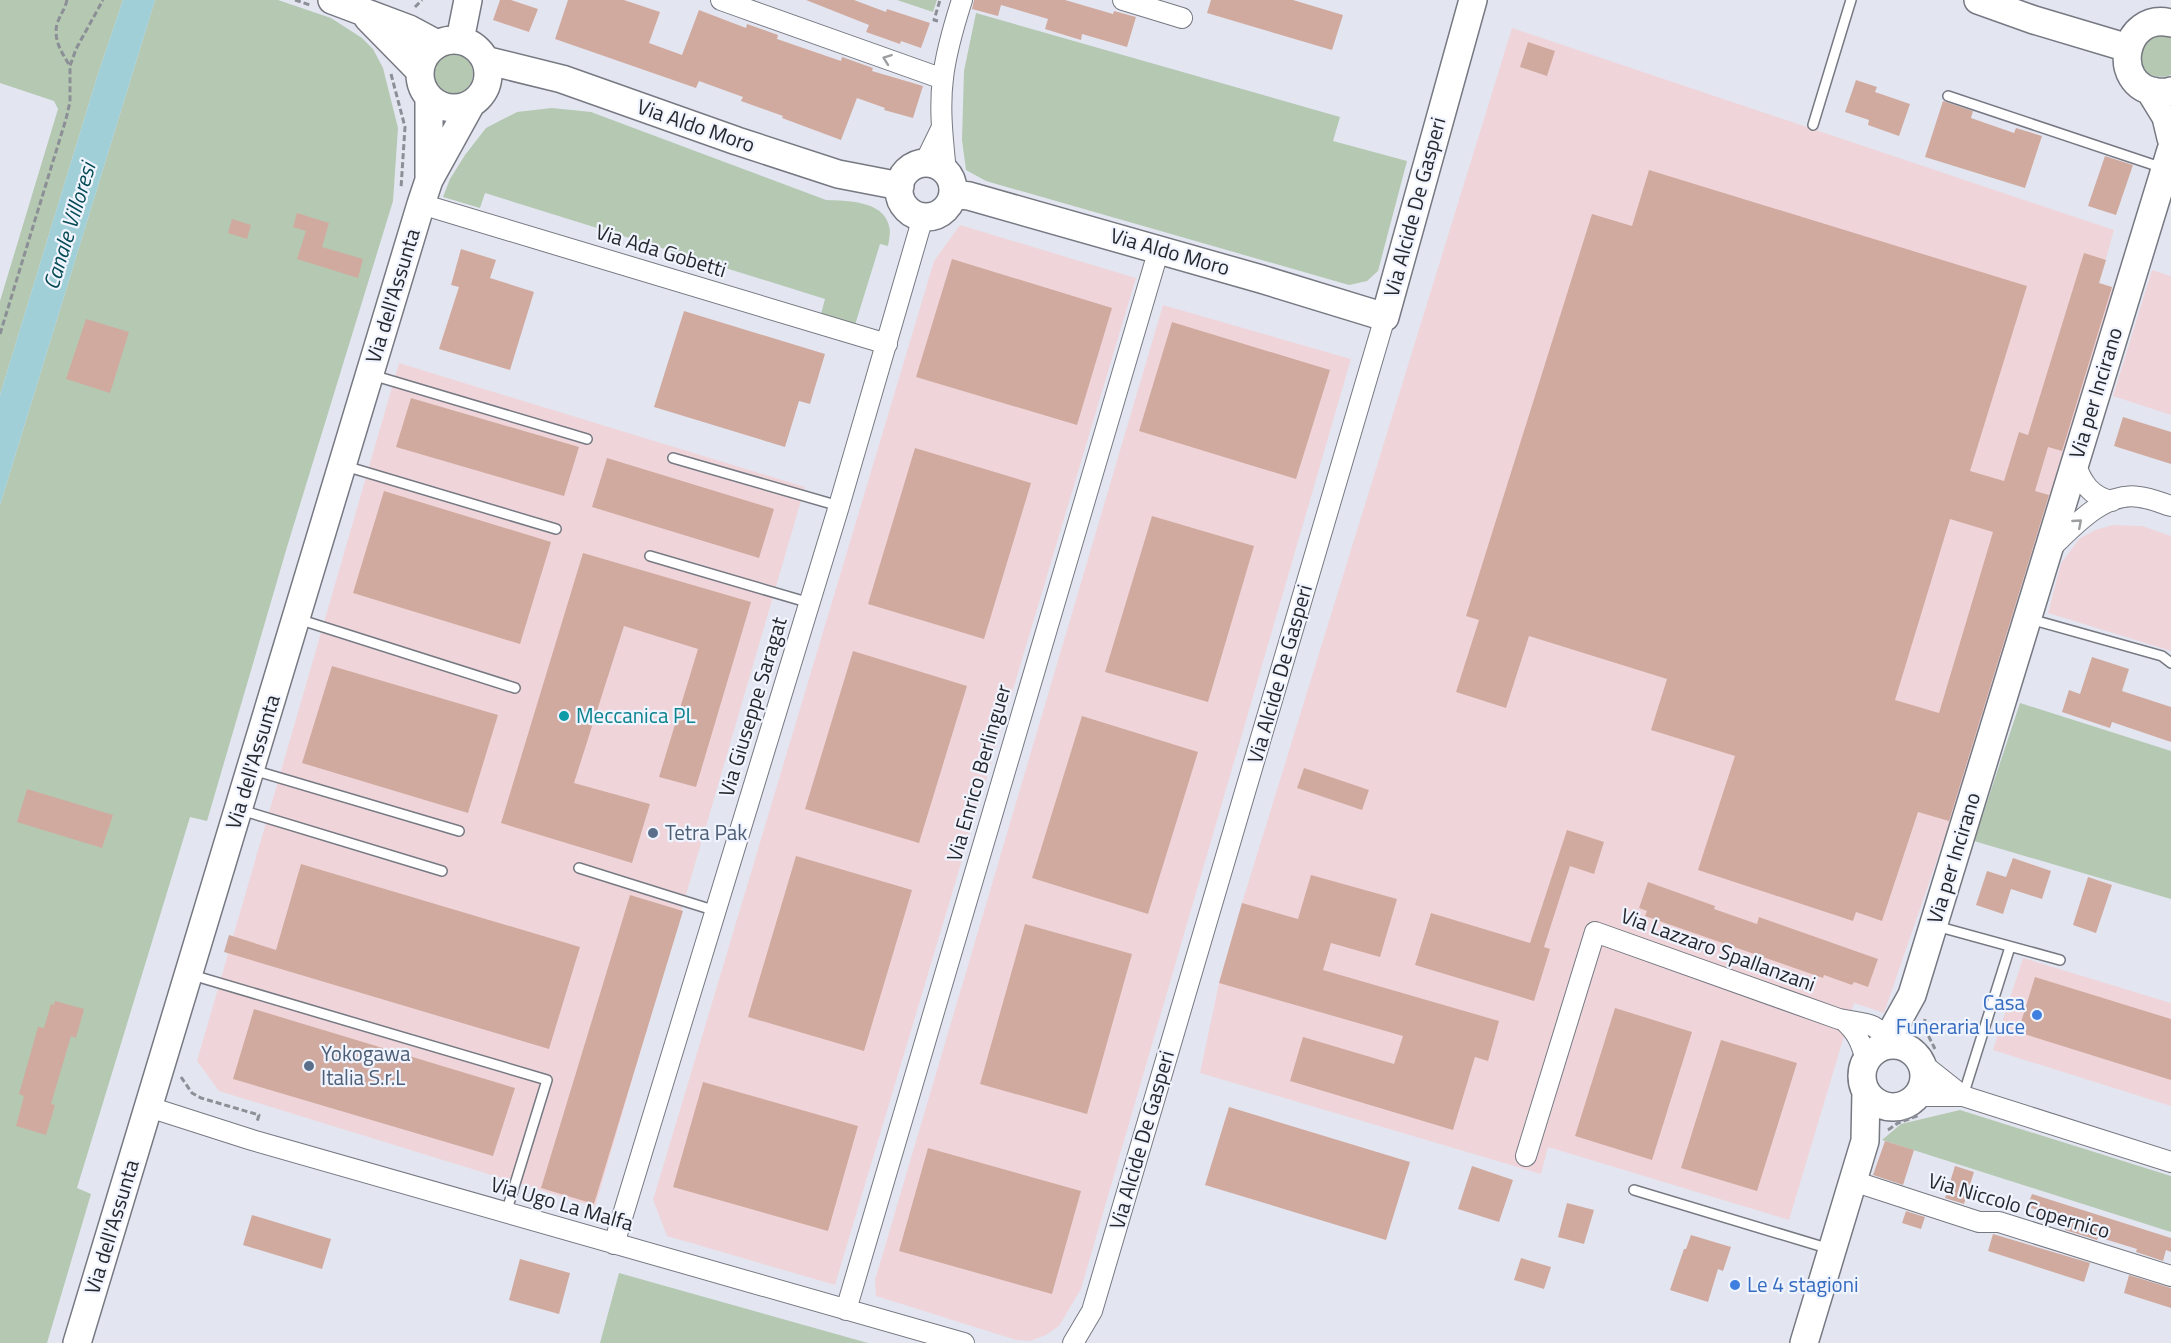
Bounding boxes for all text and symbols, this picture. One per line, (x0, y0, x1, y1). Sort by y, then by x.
one-way arrow (882, 54, 893, 66)
street label: Via Aldo Moro (633, 90, 760, 160)
street label: Via Alcide De Gasperi (1375, 113, 1453, 300)
water label: Canale Villoresi (34, 156, 105, 294)
street label: Via Ada Gobetti (592, 215, 731, 285)
street label: Via Aldo Moro (1107, 219, 1234, 283)
street label: Via dell'Assunta (356, 224, 428, 367)
street label: Via per Incirano (2060, 323, 2130, 462)
one-way arrow (2071, 520, 2082, 531)
street label: Via Alcide De Gasperi (1238, 580, 1320, 767)
street label: Via Giuseppe Saragat (709, 612, 795, 801)
street label: Via Enrico Berlinguer (937, 680, 1019, 865)
street label: Via dell'Assunta (216, 690, 288, 833)
place label: Meccanica PL (576, 699, 696, 731)
marker: Meccanica PL (557, 709, 571, 723)
street label: Via per Incirano (1918, 788, 1988, 927)
place label: Tetra Pak (665, 816, 747, 848)
marker: Tetra Pak (646, 826, 660, 840)
street label: Via Lazzaro Spallanzani (1616, 899, 1820, 999)
place label: Casa Funeraria Luce (1896, 986, 2025, 1042)
marker: Casa Funeraria Luce (2030, 1008, 2044, 1022)
place label: Yokogawa Italia S.r.L (321, 1037, 411, 1093)
street label: Via Alcide De Gasperi (1100, 1046, 1182, 1233)
marker: Yokogawa Italia S.r.L (302, 1059, 316, 1073)
street label: Via dell'Assunta (75, 1155, 147, 1298)
street label: Via Niccolo Copernico (1925, 1164, 2114, 1246)
street label: Via Ugo La Malfa (487, 1167, 638, 1239)
place label: Le 4 stagioni (1747, 1268, 1859, 1300)
marker: Le 4 stagioni (1728, 1278, 1742, 1292)

